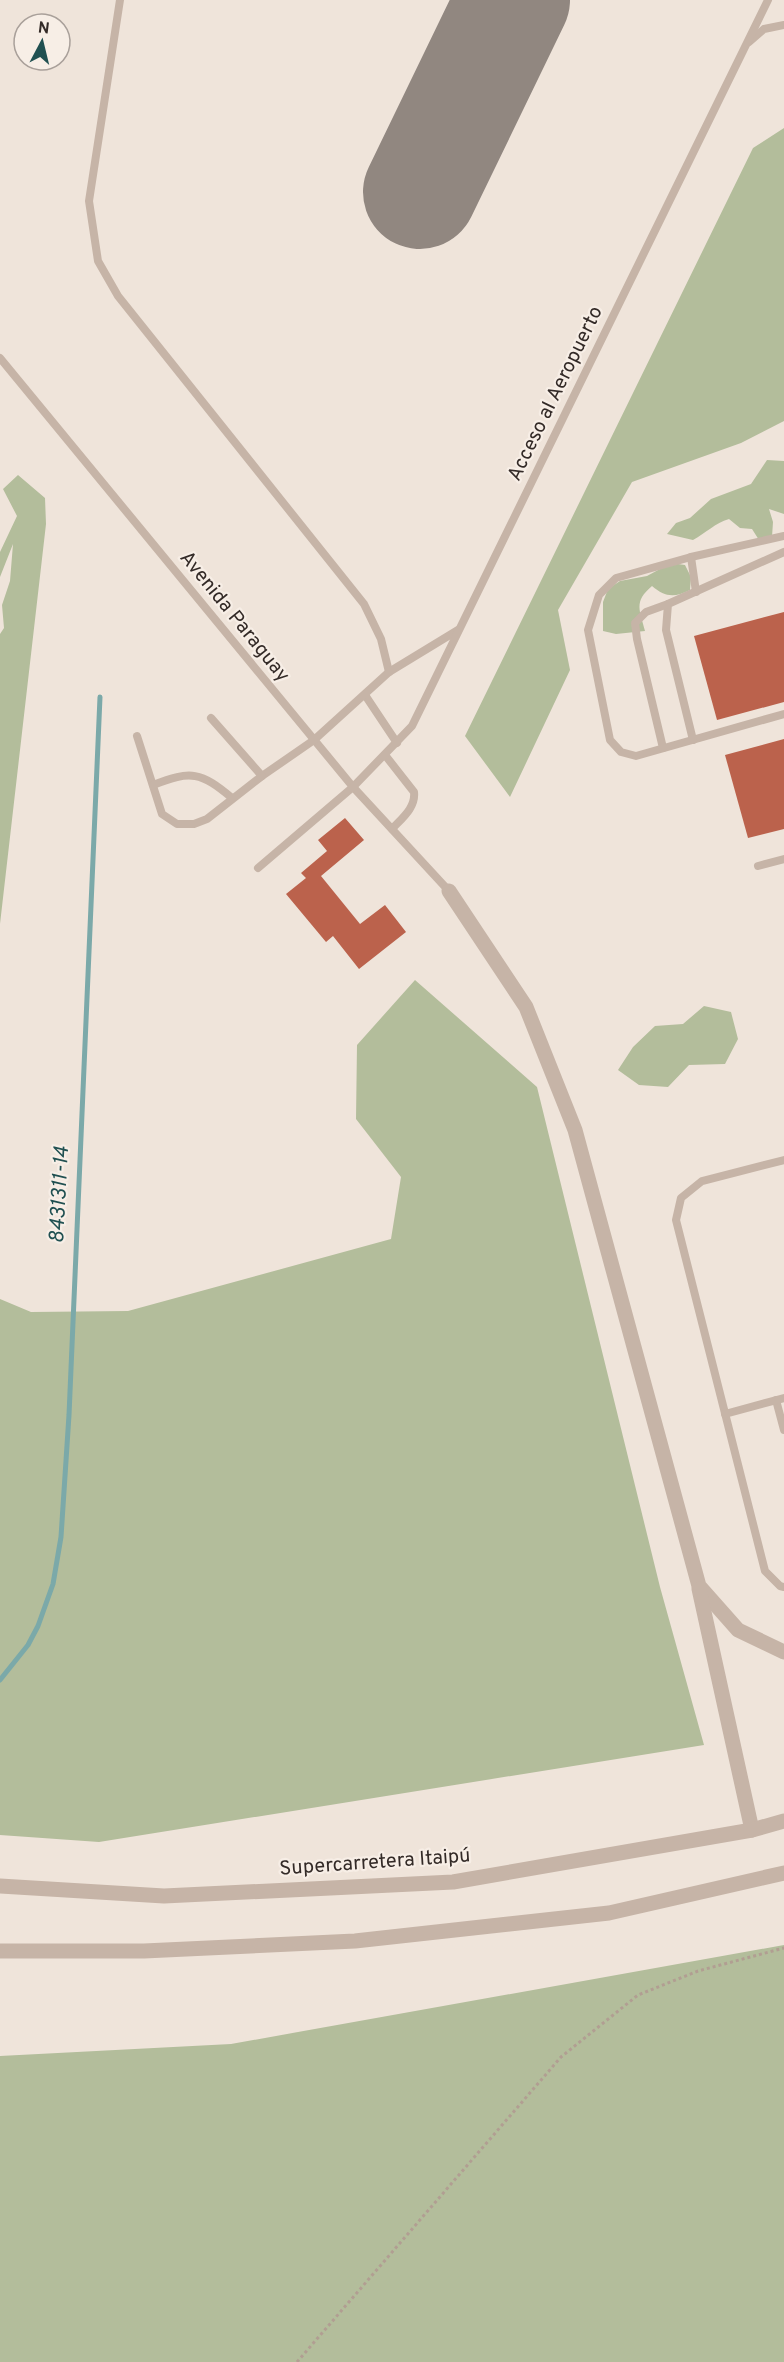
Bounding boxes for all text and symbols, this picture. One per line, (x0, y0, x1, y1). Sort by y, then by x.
north arrow (12, 12, 72, 72)
text: N (37, 18, 51, 40)
street label: Acceso al Aeropuerto (502, 302, 610, 486)
street label: Avenida Paraguay (173, 546, 295, 688)
water label: 8431311-14 (44, 1145, 76, 1244)
street label: Supercarretera Itaipú (279, 1843, 471, 1883)

